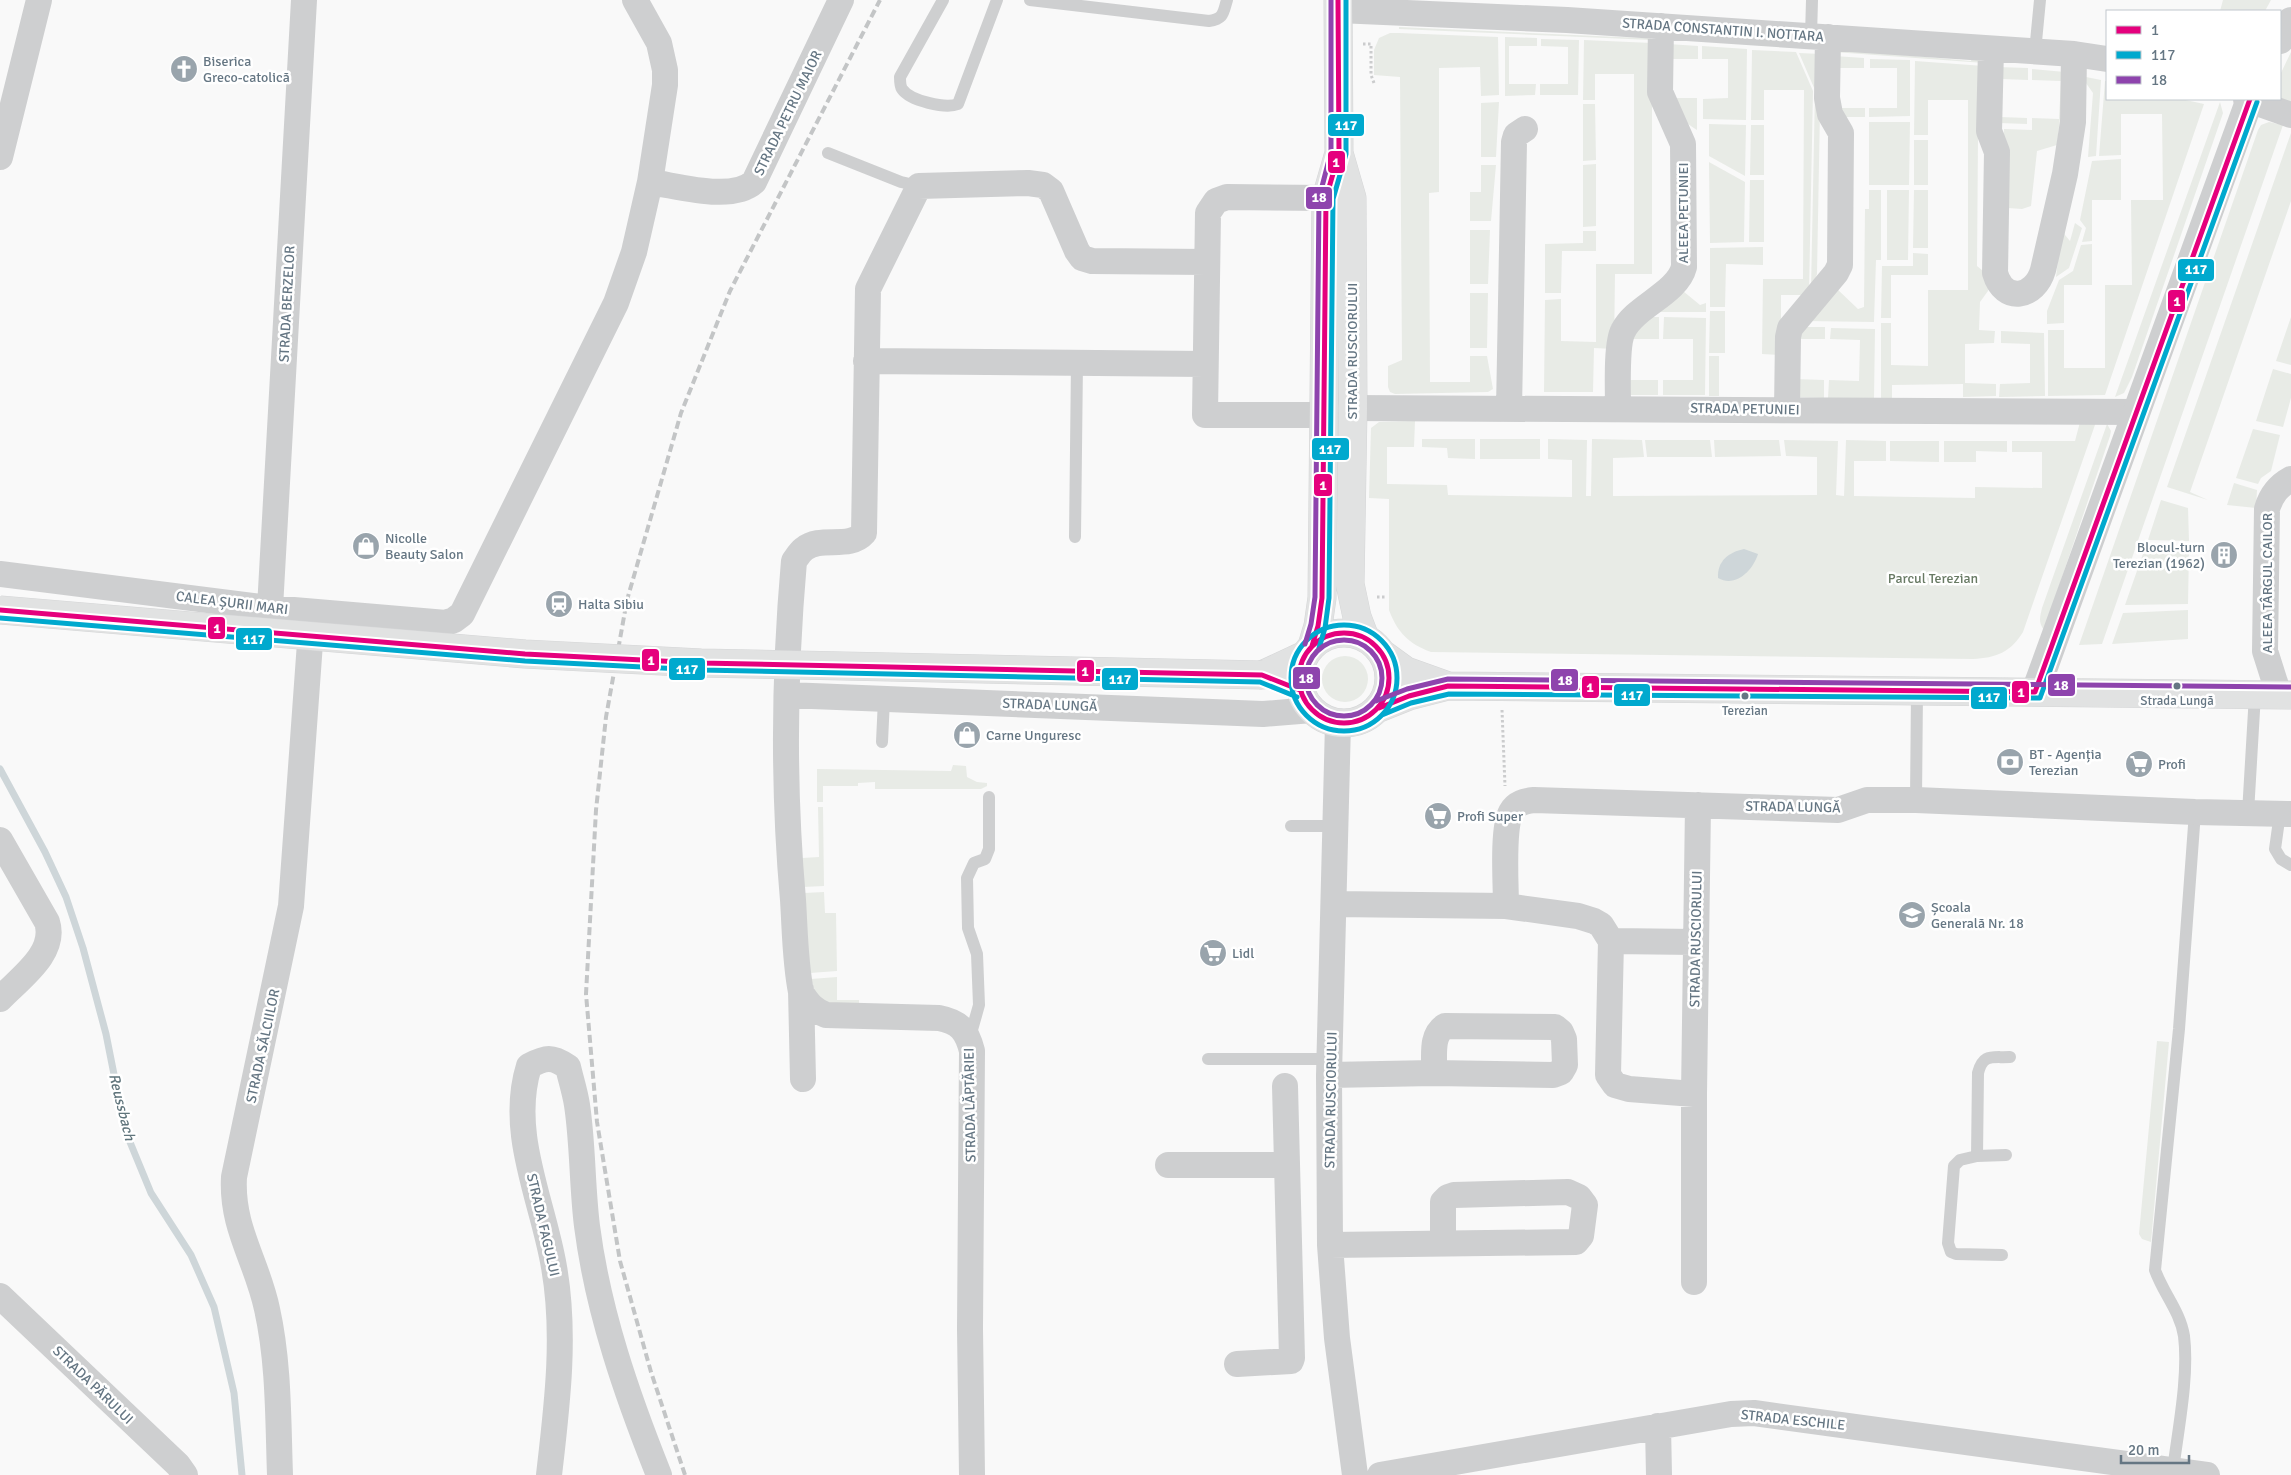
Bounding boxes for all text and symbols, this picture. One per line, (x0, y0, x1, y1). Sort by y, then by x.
legend (2106, 10, 2281, 100)
street label: STRADA CONSTANTIN I. NOTTARA (1622, 14, 1825, 46)
text: 1 (2151, 21, 2159, 39)
text: 117 (2151, 46, 2175, 64)
street label: STRADA PETRU MAIOR (750, 48, 826, 178)
place label: Biserica Greco-catolică (203, 53, 290, 86)
church icon: Biserica Greco-catolică (169, 54, 199, 84)
text: 18 (2151, 71, 2167, 89)
line badge: 117 (1327, 113, 1365, 137)
text: 117 (1335, 117, 1358, 134)
line badge: 1 (1327, 150, 1346, 174)
text: 1 (1332, 154, 1340, 171)
street label: ALEEA PETUNIEI (1675, 163, 1692, 264)
line badge: 18 (1305, 186, 1333, 210)
text: 18 (1311, 189, 1327, 206)
street label: STRADA BERZELOR (275, 245, 299, 363)
line badge: 117 (2177, 258, 2215, 282)
text: 117 (2185, 261, 2208, 278)
street label: STRADA RUSCIORULUI (1344, 283, 1361, 419)
line badge: 1 (2167, 289, 2186, 313)
text: 1 (2173, 293, 2181, 310)
street label: STRADA PETUNIEI (1690, 400, 1800, 418)
line badge: 117 (1311, 437, 1350, 461)
text: 117 (1319, 441, 1342, 458)
line badge: 1 (1313, 473, 1333, 497)
text: 1 (1319, 477, 1327, 494)
street label: ALEEA TÂRGUL CAILOR (2259, 513, 2276, 653)
place label: Nicolle Beauty Salon (385, 530, 464, 563)
shop icon: Nicolle Beauty Salon (351, 531, 381, 561)
place label: Blocul-turn Terezian (1962) (2113, 539, 2205, 572)
building icon: Blocul-turn Terezian (1962) (2209, 540, 2239, 570)
park label: Parcul Terezian (1888, 570, 1978, 587)
street label: CALEA ȘURII MARI (175, 588, 289, 618)
station icon: Halta Sibiu (544, 589, 574, 619)
place label: Halta Sibiu (578, 596, 644, 613)
line badge: 1 (207, 616, 226, 640)
text: 1 (213, 620, 221, 637)
line badge: 117 (235, 627, 273, 651)
text: 117 (243, 631, 266, 648)
line badge: 1 (641, 648, 660, 672)
text: 1 (647, 652, 655, 669)
line badge: 117 (668, 657, 706, 681)
line badge: 1 (1076, 659, 1095, 683)
text: 117 (676, 661, 699, 678)
text: 1 (1081, 663, 1089, 680)
line badge: 18 (1292, 666, 1321, 690)
line badge: 117 (1101, 667, 1139, 691)
line badge: 18 (1550, 668, 1579, 692)
text: 18 (1298, 670, 1314, 687)
text: 117 (1109, 671, 1132, 688)
text: 18 (1557, 672, 1573, 689)
line badge: 18 (2047, 673, 2076, 697)
line badge: 1 (1581, 675, 1600, 699)
text: 18 (2053, 677, 2069, 694)
text: 1 (1586, 679, 1594, 696)
line badge: 1 (2011, 680, 2030, 704)
marker: Strada Lungă (2172, 681, 2182, 691)
line badge: 117 (1613, 683, 1651, 707)
text: 1 (2017, 684, 2025, 701)
line badge: 117 (1970, 686, 2008, 710)
text: 117 (1621, 687, 1644, 704)
text: 117 (1978, 689, 2001, 706)
marker: Terezian (1740, 691, 1750, 701)
place label: Strada Lungă (2140, 693, 2214, 709)
street label: STRADA LUNGĂ (1002, 695, 1098, 715)
place label: Terezian (1722, 703, 1768, 719)
shop icon: Carne Unguresc (952, 720, 982, 750)
place label: Carne Unguresc (986, 727, 1081, 744)
place label: BT - Agenția Terezian (2029, 746, 2102, 779)
bank icon: BT - Agenția Terezian (1995, 747, 2025, 777)
supermarket icon: Profi (2124, 749, 2154, 779)
place label: Profi (2158, 756, 2186, 773)
street label: STRADA LUNGĂ (1745, 798, 1841, 816)
supermarket icon: Profi Super (1423, 801, 1453, 831)
place label: Profi Super (1457, 808, 1524, 825)
street label: STRADA RUSCIORULUI (1686, 870, 1706, 1008)
place label: Școala Generală Nr. 18 (1931, 899, 2024, 932)
school or university icon: Școala Generală Nr. 18 (1897, 900, 1927, 930)
supermarket icon: Lidl (1198, 938, 1228, 968)
place label: Lidl (1232, 945, 1254, 962)
street label: STRADA SĂLCIILOR (243, 987, 283, 1105)
street label: STRADA RUSCIORULUI (1321, 1031, 1341, 1169)
street label: STRADA LĂPTĂRIEI (961, 1048, 979, 1162)
water label: Reussbach (105, 1072, 139, 1143)
street label: STRADA FAGULUI (523, 1172, 563, 1278)
street label: STRADA PĂRULUI (49, 1342, 137, 1428)
street label: STRADA ESCHILE (1740, 1406, 1846, 1434)
scale bar (2121, 1432, 2188, 1464)
text: 20 m (2128, 1441, 2159, 1459)

